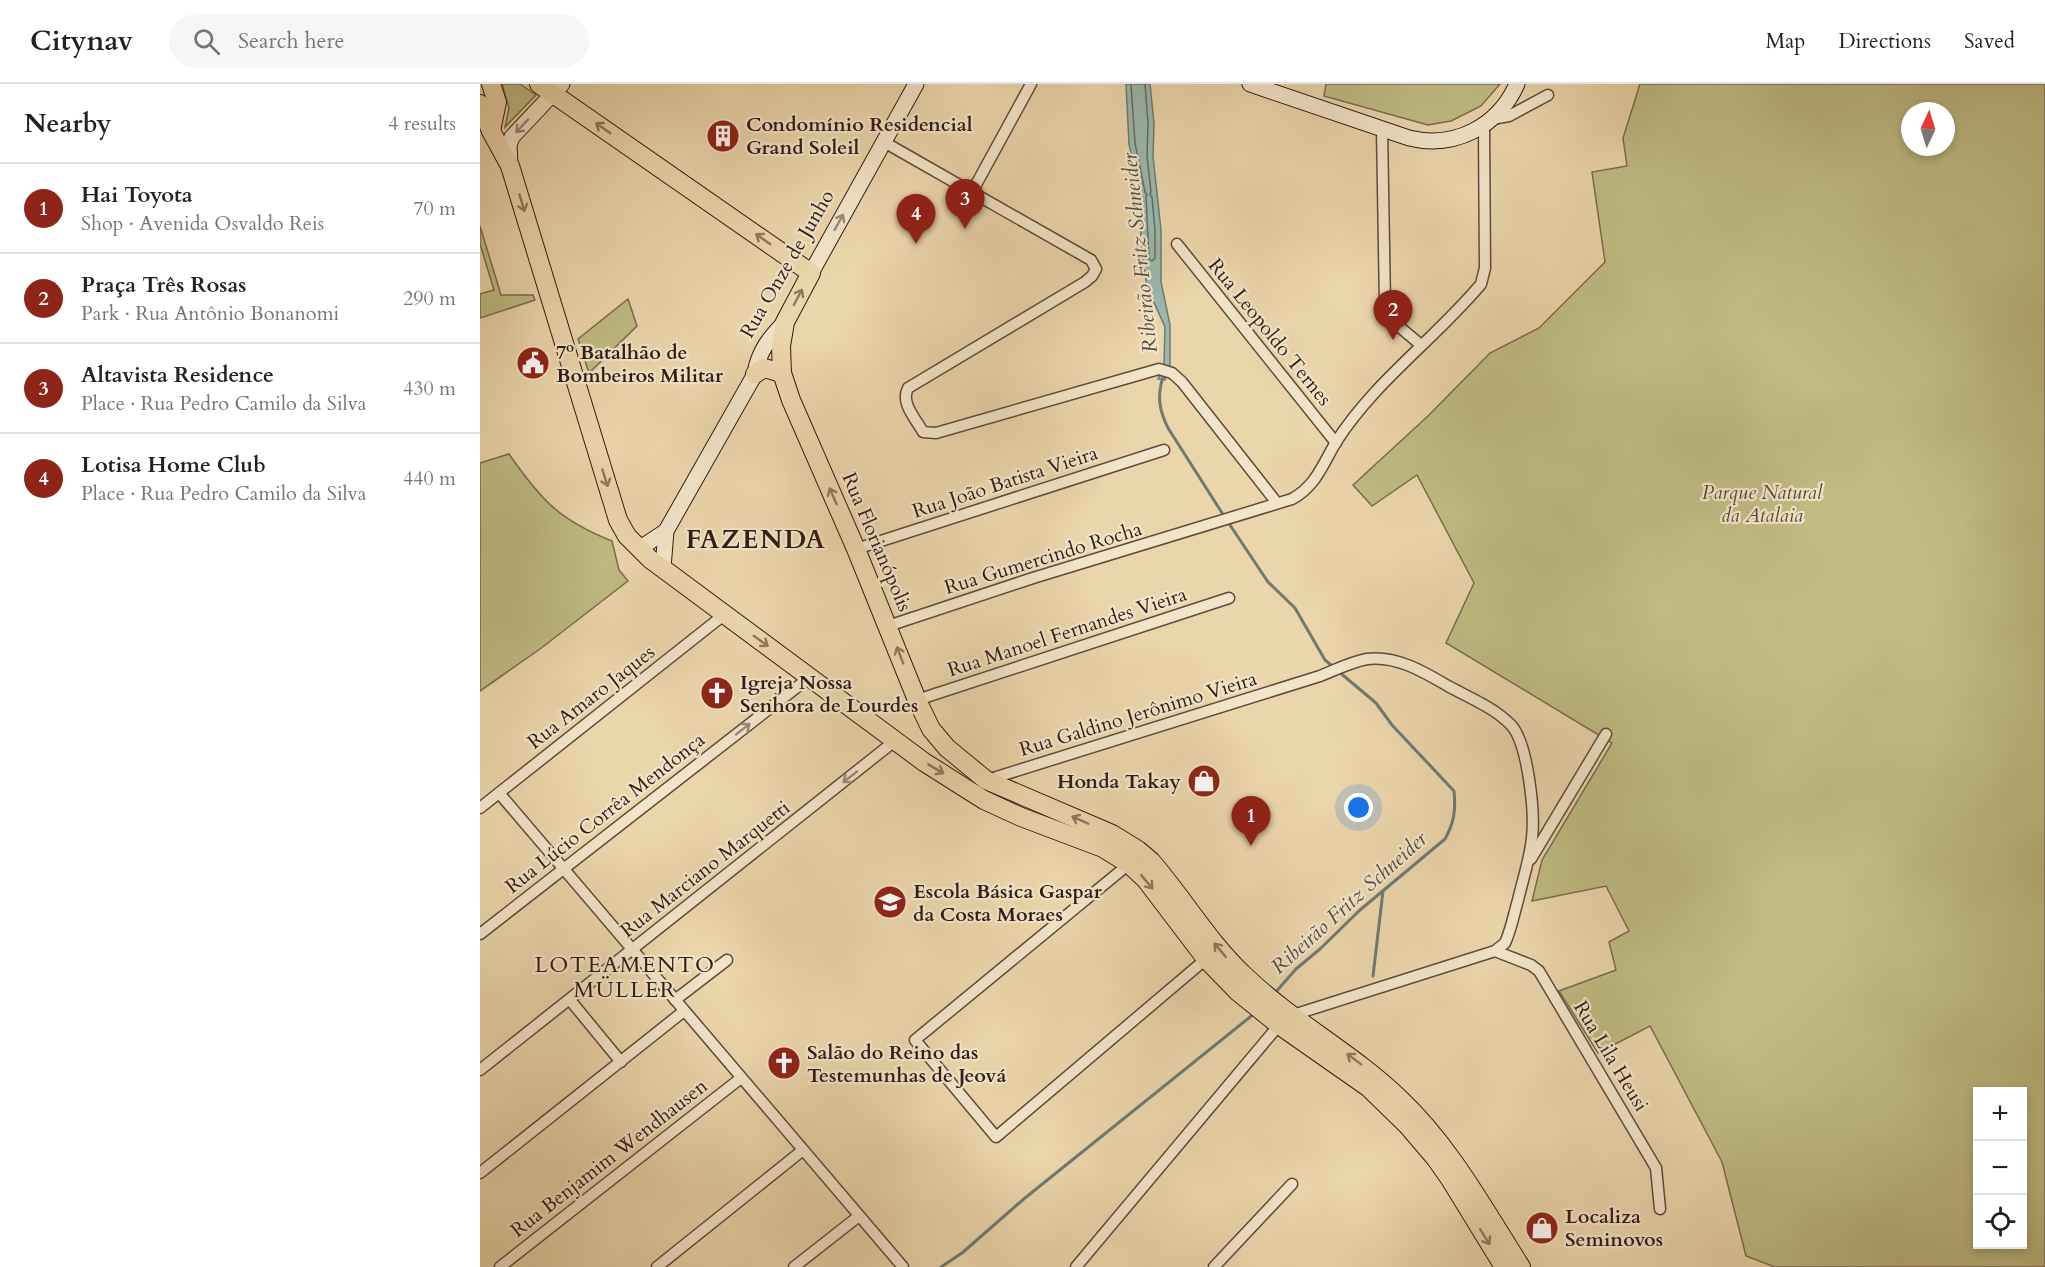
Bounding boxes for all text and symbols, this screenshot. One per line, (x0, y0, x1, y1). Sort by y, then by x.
search box (169, 14, 589, 68)
text: Citynav (30, 22, 133, 60)
icon: search (190, 25, 223, 58)
text: Search here (238, 26, 345, 56)
text: Map (1765, 27, 1805, 56)
text: Directions (1838, 27, 1931, 56)
text: Saved (1964, 27, 2015, 56)
north arrow (1901, 102, 1955, 156)
text: Nearby (24, 106, 112, 141)
text: 4 results (388, 110, 456, 137)
place label: Condomínio Residencial Grand Soleil (746, 111, 973, 161)
one-way arrow (515, 118, 529, 133)
building icon: Condomínio Residencial Grand Soleil (705, 118, 741, 154)
one-way arrow (595, 122, 611, 134)
water label: Ribeirão Fritz Schneider (1115, 150, 1165, 355)
text: Hai Toyota (81, 180, 193, 210)
pin: 3 (946, 180, 984, 229)
street label: Rua Onze de Junho (734, 185, 841, 343)
one-way arrow (517, 194, 528, 213)
pin: 4 (896, 194, 936, 244)
text: 1 (38, 195, 49, 222)
text: 70 m (413, 195, 456, 222)
text: Shop · Avenida Osvaldo Reis (81, 210, 324, 237)
one-way arrow (834, 213, 845, 231)
one-way arrow (755, 233, 772, 245)
street label: Rua Leopoldo Ternes (1202, 253, 1338, 411)
text: Praça Três Rosas (81, 270, 247, 300)
text: 2 (38, 285, 49, 312)
text: 290 m (403, 285, 456, 312)
one-way arrow (792, 289, 804, 306)
pin: 2 (1374, 290, 1412, 340)
text: Park · Rua Antônio Bonanomi (81, 300, 339, 327)
place label: 7º Batalhão de Bombeiros Militar (556, 339, 724, 389)
public building icon: 7º Batalhão de Bombeiros Militar (515, 345, 551, 381)
text: Altavista Residence (81, 360, 274, 390)
text: 3 (38, 375, 49, 402)
text: 430 m (403, 375, 456, 402)
text: Place · Rua Pedro Camilo da Silva (81, 390, 366, 417)
street label: Rua João Batista Vieira (909, 439, 1102, 525)
text: Lotisa Home Club (81, 450, 266, 480)
text: 4 (38, 465, 49, 492)
text: 440 m (403, 465, 456, 492)
one-way arrow (600, 468, 611, 487)
street label: Rua Florianópolis (836, 468, 918, 616)
park label: Parque Natural da Atalaia (1702, 479, 1823, 529)
text: Place · Rua Pedro Camilo da Silva (81, 480, 366, 507)
one-way arrow (827, 487, 838, 505)
street label: Rua Gumercindo Rocha (941, 515, 1145, 601)
district label: FAZENDA (686, 522, 826, 557)
street label: Rua Manoel Fernandes Vieira (944, 580, 1190, 683)
one-way arrow (752, 634, 768, 647)
street label: Rua Amaro Jaques (522, 639, 660, 755)
one-way arrow (893, 647, 904, 665)
street label: Rua Galdino Jerônimo Vieira (1016, 665, 1260, 763)
place label: Igreja Nossa Senhora de Lourdes (740, 669, 919, 719)
church icon: Igreja Nossa Senhora de Lourdes (699, 675, 735, 711)
one-way arrow (735, 723, 751, 736)
street label: Rua Lúcio Corrêa Mendonça (500, 726, 711, 900)
one-way arrow (927, 763, 944, 775)
shop icon: Honda Takay (1186, 763, 1222, 799)
place label: Honda Takay (1057, 768, 1182, 795)
one-way arrow (843, 770, 859, 783)
your location (1344, 793, 1373, 822)
street label: Rua Marciano Marquetti (615, 794, 796, 944)
pin: 1 (1232, 796, 1270, 846)
one-way arrow (1071, 814, 1090, 825)
water label: Ribeirão Fritz Schneider (1265, 824, 1434, 981)
one-way arrow (1140, 874, 1154, 889)
place label: Escola Básica Gaspar da Costa Moraes (913, 878, 1103, 928)
school or university icon: Escola Básica Gaspar da Costa Moraes (872, 884, 908, 920)
one-way arrow (1213, 943, 1227, 958)
district label: LOTEAMENTO MÜLLER (535, 950, 715, 1005)
street label: Rua Lila Heusi (1567, 996, 1655, 1117)
place label: Salão do Reino das Testemunhas de Jeová (807, 1039, 1006, 1089)
church icon: Salão do Reino das Testemunhas de Jeová (766, 1045, 802, 1081)
one-way arrow (1346, 1053, 1362, 1066)
street label: Rua Benjamim Wendhausen (505, 1072, 714, 1243)
map controls (1973, 1087, 2027, 1249)
button: + (1973, 1087, 2027, 1141)
button: − (1973, 1141, 2027, 1195)
button: locate (1973, 1195, 2027, 1249)
place label: Localiza Seminovos (1565, 1203, 1663, 1253)
shop icon: Localiza Seminovos (1524, 1210, 1560, 1246)
one-way arrow (1480, 1228, 1492, 1245)

